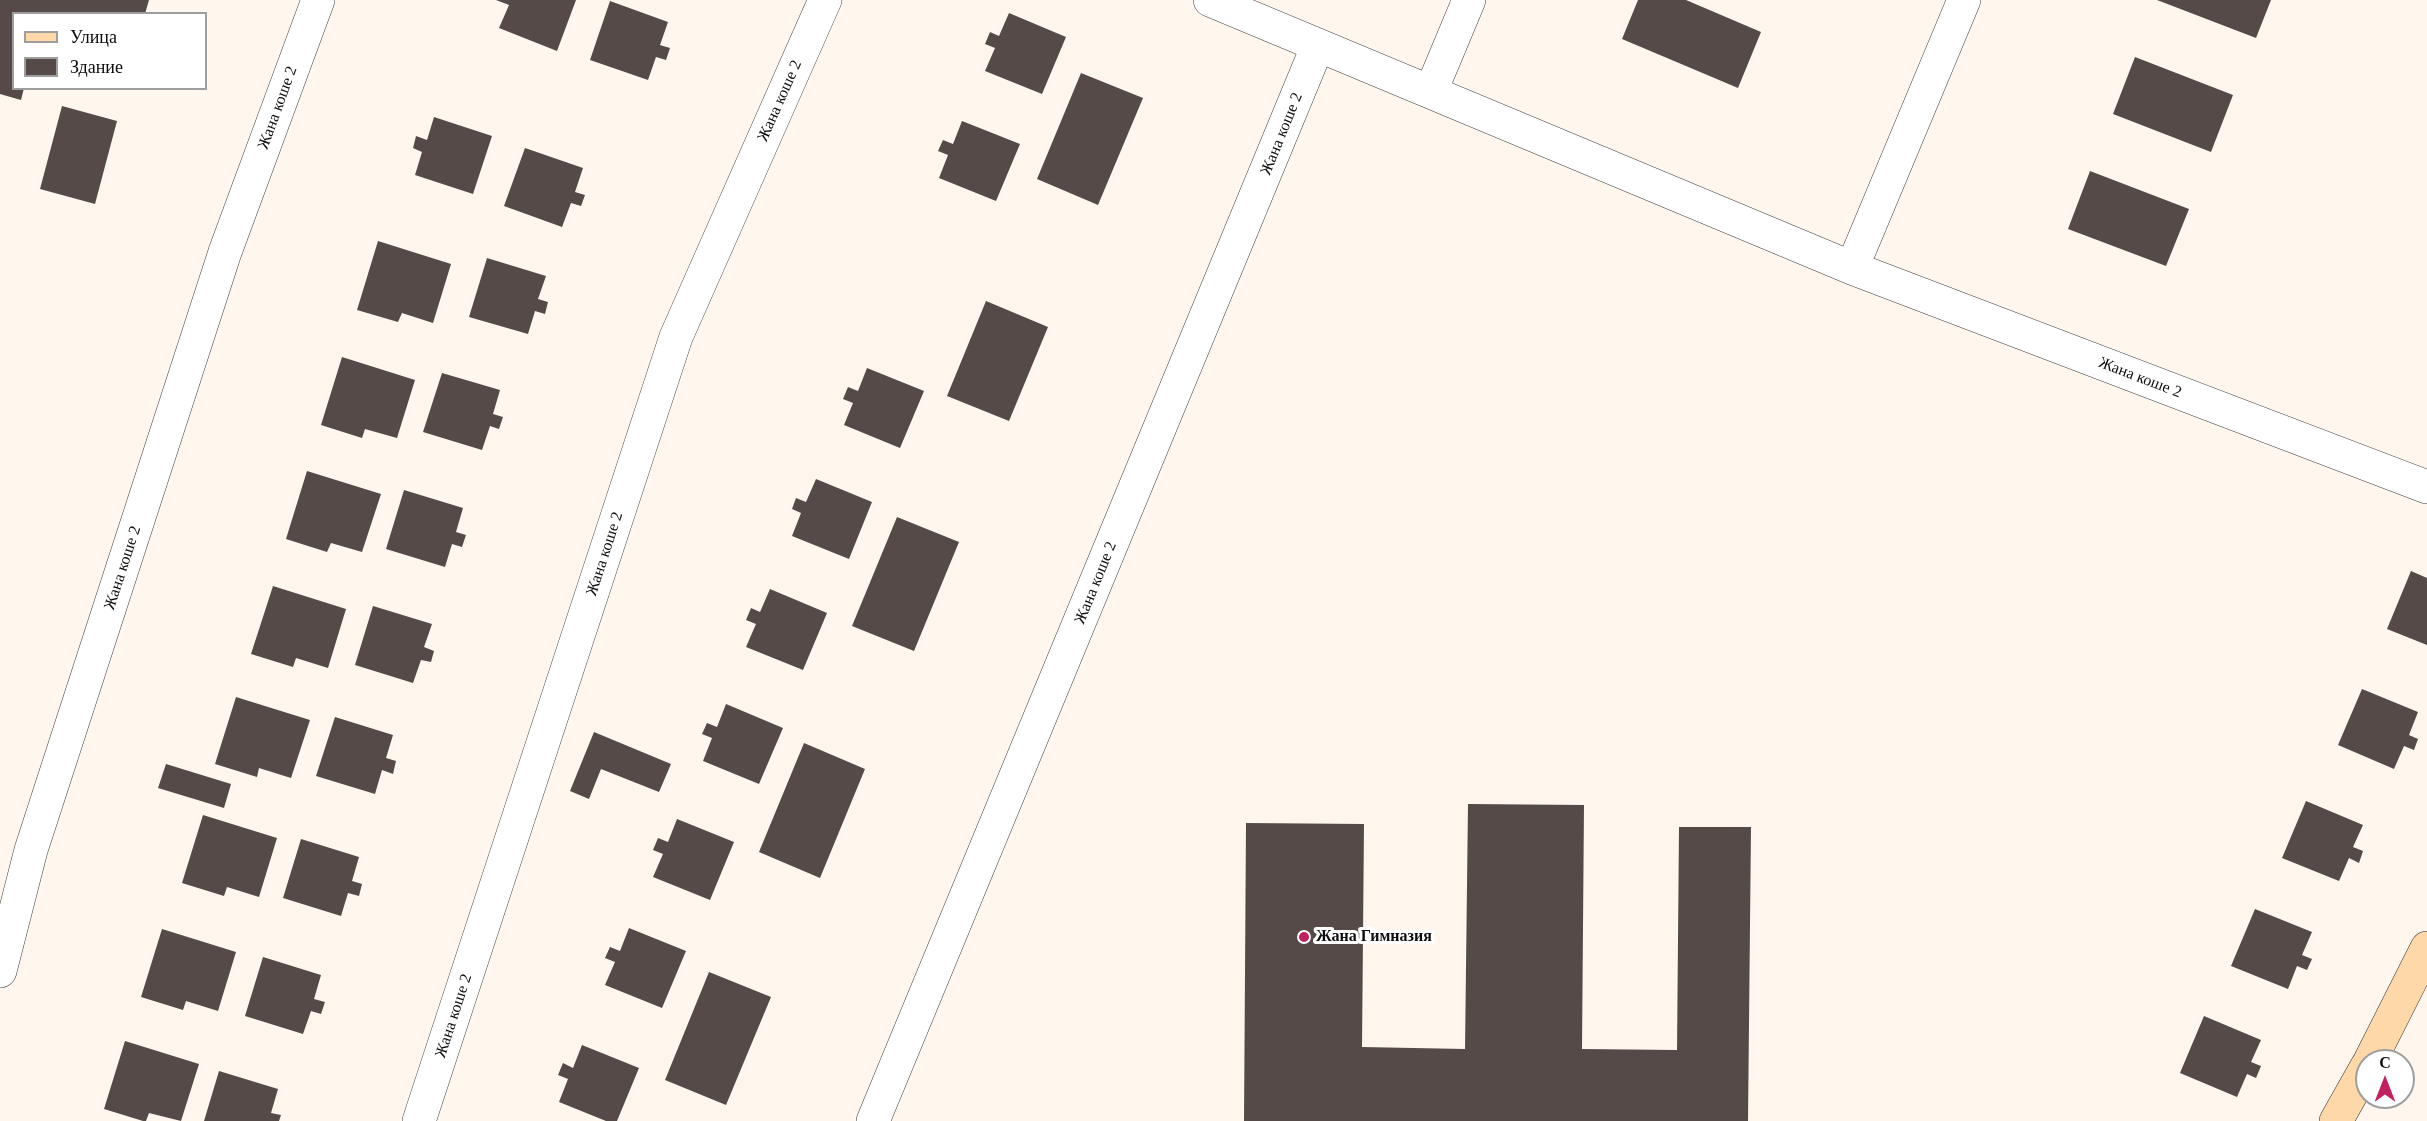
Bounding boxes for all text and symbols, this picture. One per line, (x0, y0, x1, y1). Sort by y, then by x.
legend (12, 12, 207, 90)
text: Улица (70, 27, 117, 47)
text: Здание (70, 57, 123, 77)
street label: Жана коше 2 (754, 57, 806, 145)
street label: Жана коше 2 (254, 64, 302, 152)
street label: Жана коше 2 (1257, 90, 1307, 178)
street label: Жана коше 2 (2096, 353, 2184, 403)
street label: Жана коше 2 (582, 510, 628, 598)
street label: Жана коше 2 (100, 524, 146, 612)
street label: Жана коше 2 (1071, 539, 1121, 627)
place label: Жана Гимназия (1316, 927, 1432, 947)
marker: Жана Гимназия (1297, 930, 1311, 944)
street label: Жана коше 2 (431, 972, 477, 1060)
north arrow (2355, 1049, 2415, 1109)
text: С (2379, 1054, 2391, 1071)

